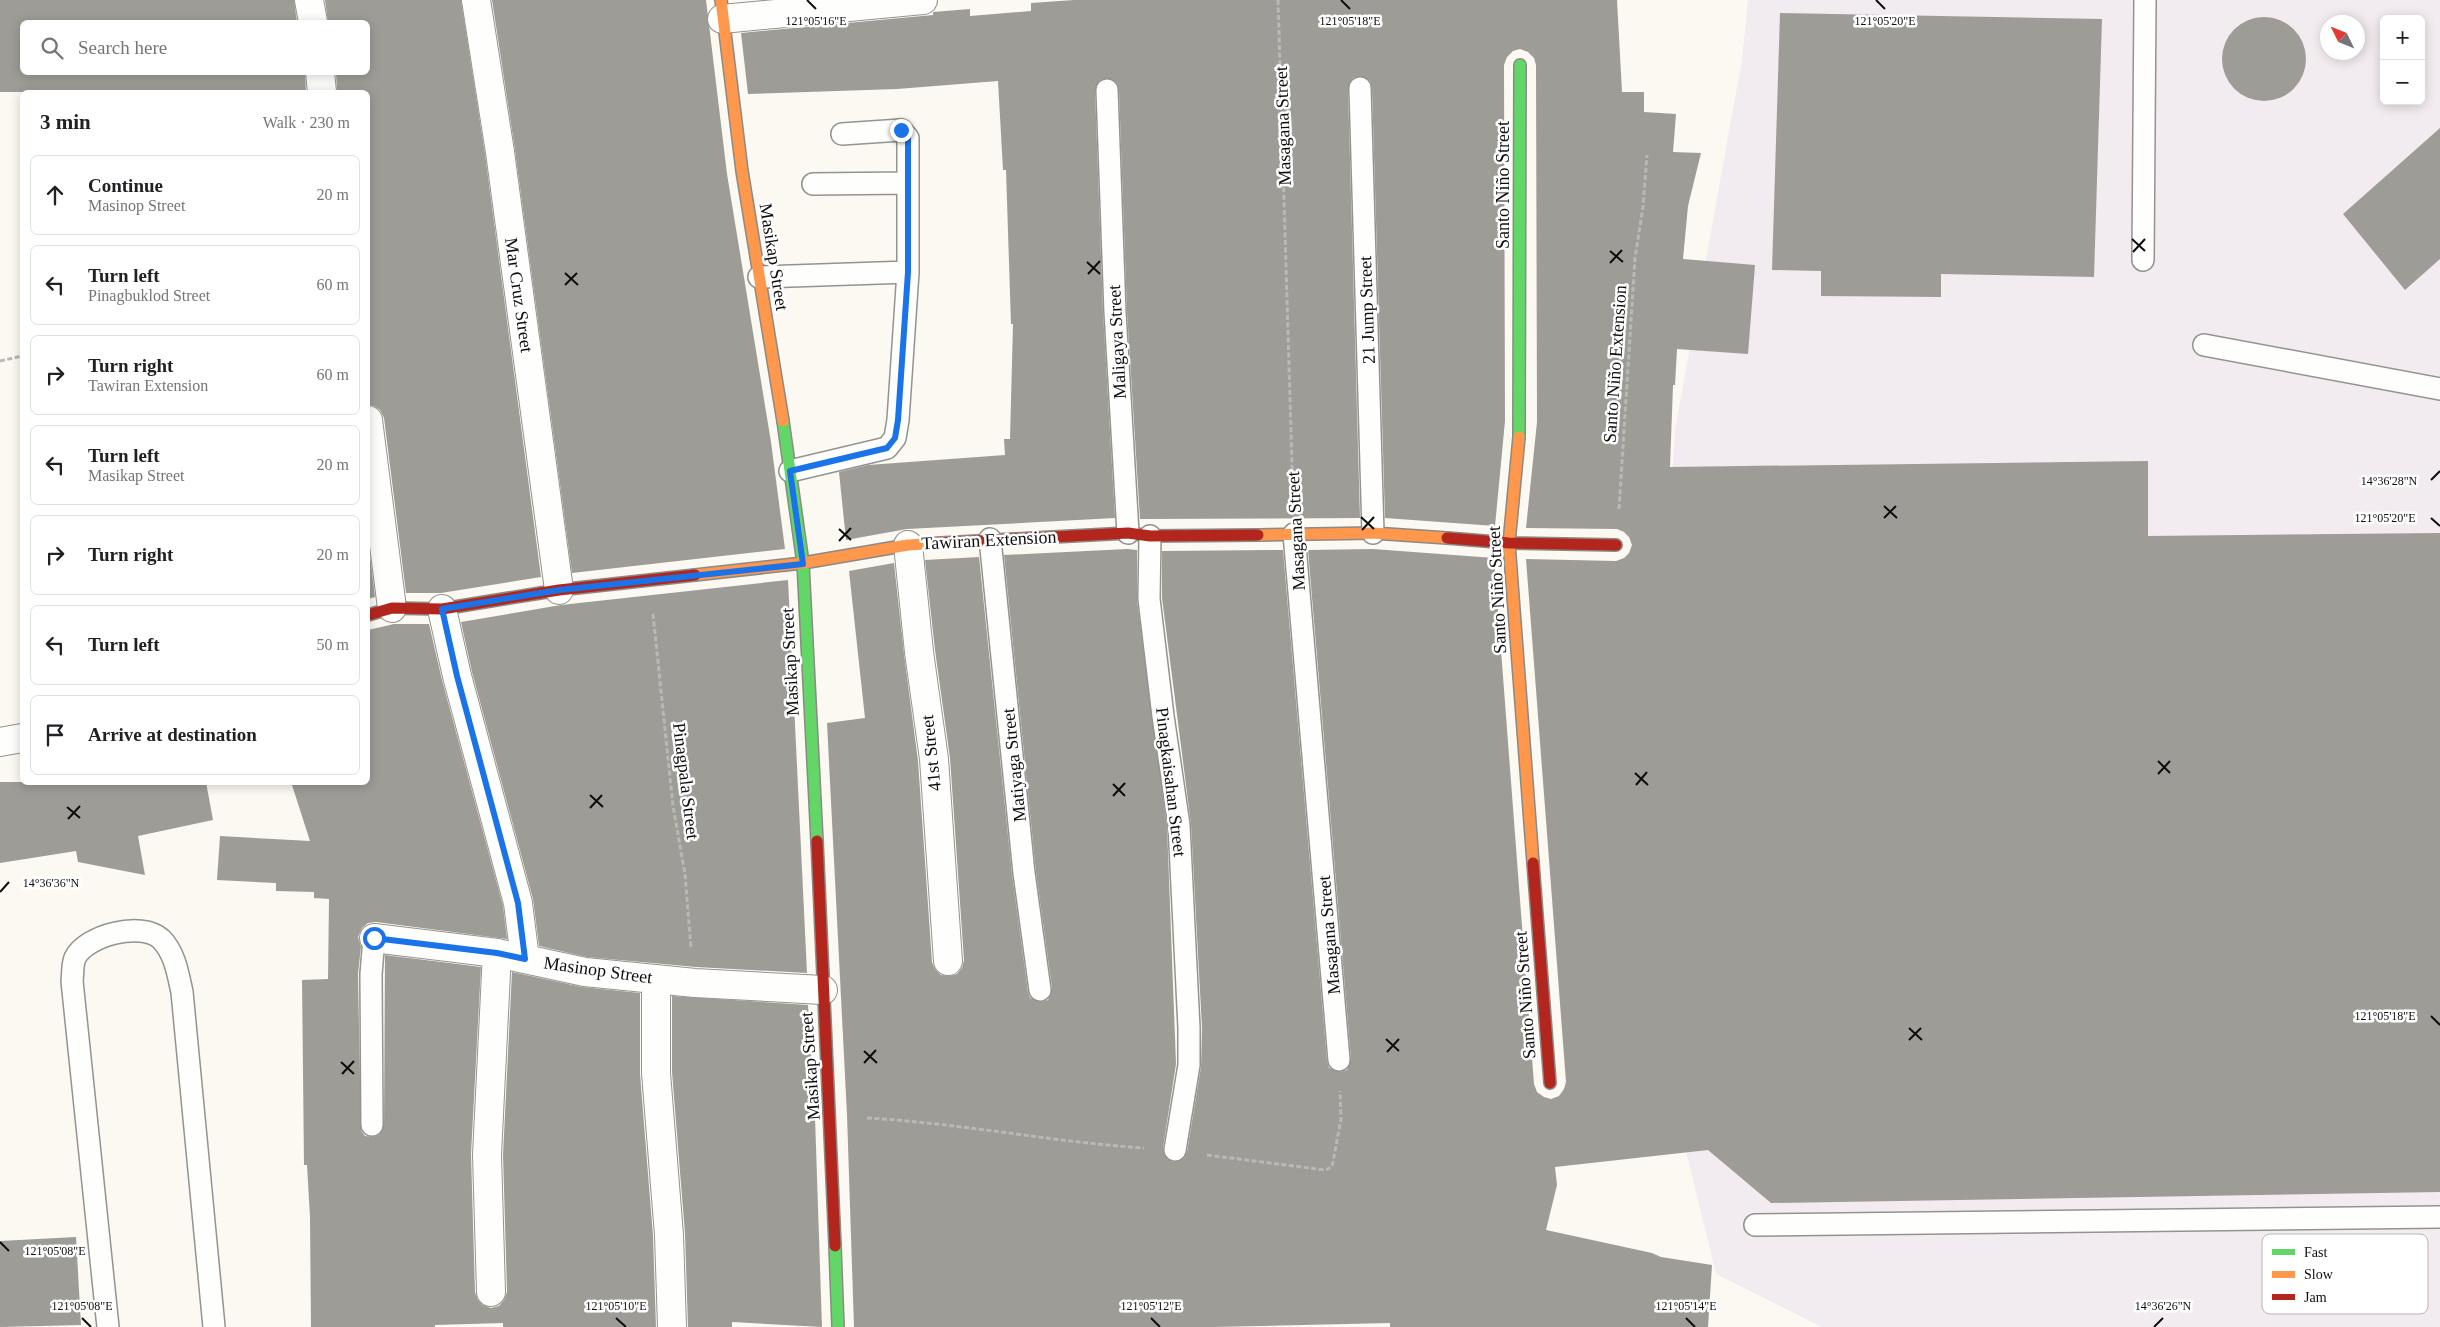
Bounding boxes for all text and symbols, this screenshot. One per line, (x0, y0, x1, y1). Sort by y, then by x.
text: 121°05'16"E (785, 14, 847, 28)
text: 121°05'18"E (1319, 14, 1381, 28)
text: 121°05'20"E (1854, 14, 1916, 28)
north arrow (2320, 15, 2365, 60)
map controls (2380, 15, 2425, 105)
button: + (2380, 15, 2425, 60)
search box (20, 20, 370, 75)
icon: search (38, 34, 66, 62)
text: Search here (78, 37, 167, 58)
button: − (2380, 60, 2425, 105)
street label: Masagana Street (1271, 66, 1295, 186)
text: 3 min (40, 110, 91, 134)
text: Walk · 230 m (263, 114, 350, 131)
route end (890, 119, 913, 142)
street label: Santo Niño Street (1493, 121, 1513, 249)
text: Continue (88, 175, 163, 196)
icon: ahead (41, 181, 69, 209)
text: 20 m (317, 186, 349, 203)
text: Masinop Street (88, 197, 185, 214)
street label: Masikap Street (756, 202, 792, 312)
street label: Mar Cruz Street (501, 236, 537, 354)
street label: 21 Jump Street (1355, 256, 1379, 364)
text: Turn left (88, 265, 160, 286)
icon: left (41, 271, 69, 299)
text: 60 m (317, 276, 349, 293)
street label: Maligaya Street (1104, 284, 1130, 400)
street label: Santo Niño Extension (1600, 284, 1630, 444)
text: Pinagbuklod Street (88, 287, 210, 304)
text: Turn right (88, 355, 173, 376)
icon: right (41, 361, 69, 389)
text: 60 m (317, 366, 349, 383)
text: Tawiran Extension (88, 377, 208, 394)
text: Turn left (88, 445, 160, 466)
icon: left (41, 451, 69, 479)
text: 20 m (317, 456, 349, 473)
text: Masikap Street (88, 467, 184, 484)
street label: Masagana Street (1283, 471, 1309, 591)
text: 14°36'28"N (2361, 474, 2418, 488)
text: 121°05'20"E (2354, 511, 2416, 525)
street label: Tawiran Extension (921, 526, 1057, 554)
street label: Santo Niño Street (1484, 526, 1510, 654)
icon: right (41, 541, 69, 569)
text: Turn right (88, 544, 173, 565)
text: 20 m (317, 546, 349, 563)
street label: Masikap Street (777, 607, 803, 717)
icon: left (41, 631, 69, 659)
text: Turn left (88, 634, 160, 655)
text: 50 m (317, 636, 349, 653)
street label: Pinagkaisahan Street (1152, 706, 1190, 858)
street label: Matiyaga Street (998, 707, 1030, 823)
street label: 41st Street (917, 714, 945, 792)
icon: arrive (41, 721, 69, 749)
street label: Pinagpala Street (669, 721, 703, 841)
text: Arrive at destination (88, 724, 257, 745)
street label: Masagana Street (1314, 875, 1344, 995)
text: 14°36'36"N (23, 876, 80, 890)
route start (363, 927, 386, 950)
street label: Santo Niño Street (1511, 930, 1539, 1060)
street label: Masinop Street (542, 952, 654, 988)
text: 121°05'18"E (2354, 1009, 2416, 1023)
street label: Masikap Street (796, 1011, 824, 1121)
legend (2262, 1234, 2428, 1314)
text: 121°05'08"E (24, 1244, 86, 1258)
text: Fast (2304, 1245, 2327, 1260)
text: Slow (2304, 1267, 2334, 1282)
text: Jam (2304, 1290, 2327, 1305)
text: 121°05'08"E (51, 1299, 113, 1313)
text: 121°05'10"E (585, 1299, 647, 1313)
text: 121°05'12"E (1120, 1299, 1182, 1313)
text: 121°05'14"E (1655, 1299, 1717, 1313)
text: 14°36'26"N (2135, 1299, 2192, 1313)

